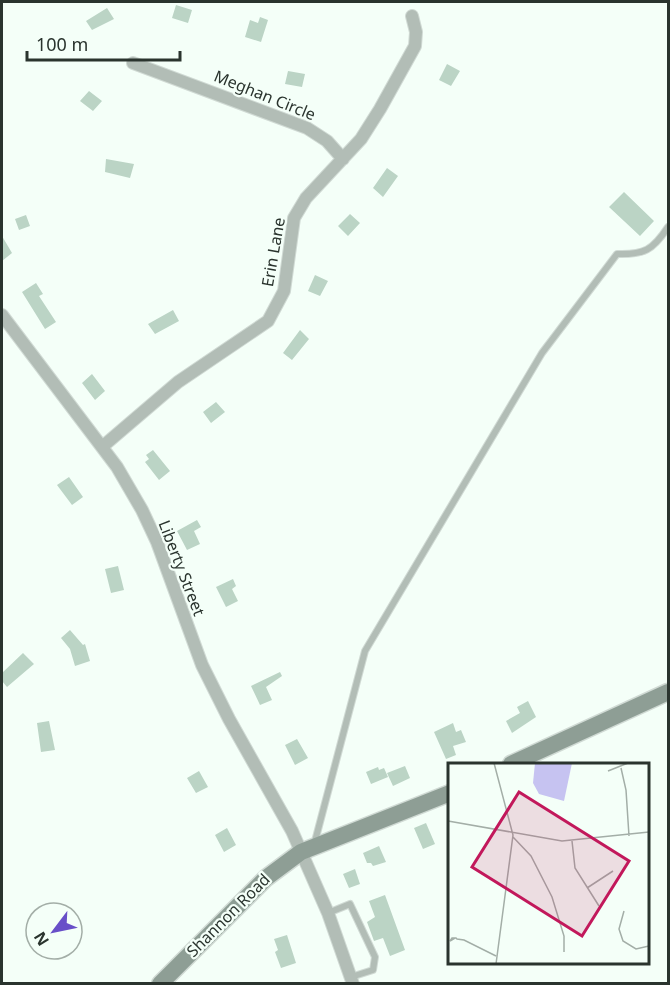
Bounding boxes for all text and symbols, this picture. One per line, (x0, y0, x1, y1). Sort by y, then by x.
scale bar (27, 24, 180, 62)
text: 100 m (36, 32, 88, 56)
street label: Meghan Circle (211, 65, 319, 125)
street label: Erin Lane (256, 216, 290, 288)
street label: Liberty Street (154, 517, 210, 619)
inset map (448, 763, 649, 964)
street label: Shannon Road (181, 868, 275, 962)
north arrow (24, 901, 84, 961)
text: N (29, 928, 54, 950)

